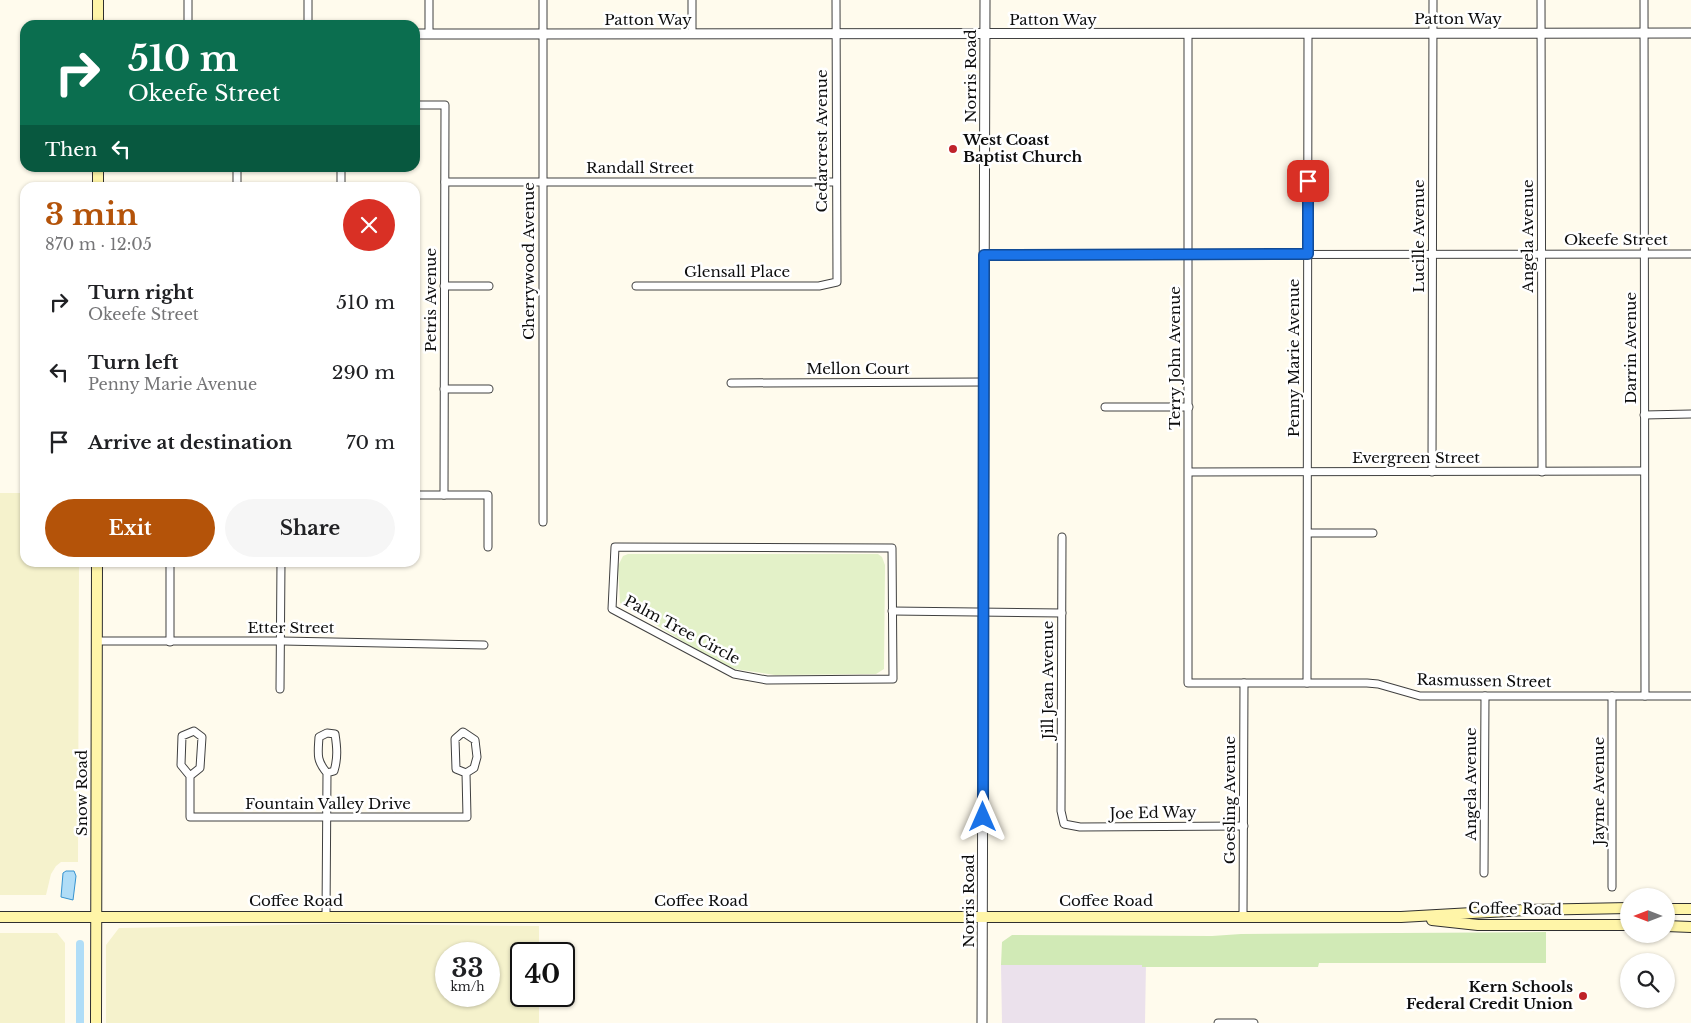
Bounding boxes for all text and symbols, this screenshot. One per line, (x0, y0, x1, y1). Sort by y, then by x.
street label: Patton Way (1414, 9, 1502, 28)
street label: Patton Way (604, 10, 692, 29)
street label: Patton Way (1009, 10, 1097, 29)
street label: Norris Road (961, 29, 980, 123)
text: 510 m (128, 37, 239, 80)
icon: right (45, 40, 110, 105)
street label: Cedarcrest Avenue (812, 70, 831, 212)
text: Okeefe Street (128, 80, 280, 107)
place label: West Coast Baptist Church (962, 130, 1082, 166)
icon: left (107, 135, 135, 163)
text: Then (45, 138, 97, 161)
marker: West Coast Baptist Church (947, 143, 959, 155)
street label: Randall Street (586, 158, 694, 177)
pin (1287, 160, 1329, 202)
icon: arrive (1294, 167, 1322, 195)
street label: Lucille Avenue (1409, 179, 1428, 293)
street label: Angela Avenue (1518, 179, 1537, 294)
street label: Cherrywood Avenue (519, 182, 538, 340)
text: 3 min (45, 196, 138, 233)
button: close (343, 199, 395, 251)
street label: Okeefe Street (1564, 230, 1668, 249)
text: 870 m · 12:05 (45, 234, 152, 254)
street label: Petris Avenue (421, 248, 440, 352)
street label: Glensall Place (684, 262, 790, 281)
street label: Penny Marie Avenue (1284, 279, 1303, 437)
text: Turn right (88, 281, 194, 304)
street label: Terry John Avenue (1165, 286, 1184, 430)
icon: right (45, 288, 73, 316)
text: 510 m (336, 291, 395, 314)
street label: Darrin Avenue (1621, 292, 1640, 404)
text: Okeefe Street (88, 304, 199, 324)
text: Turn left (88, 351, 179, 374)
icon: left (45, 358, 73, 386)
street label: Mellon Court (806, 359, 910, 378)
text: 290 m (332, 361, 395, 384)
text: Penny Marie Avenue (88, 374, 257, 394)
icon: arrive (45, 428, 73, 456)
text: Arrive at destination (88, 431, 292, 454)
text: 70 m (346, 431, 395, 454)
street label: Evergreen Street (1352, 448, 1480, 467)
button: Exit (45, 499, 215, 557)
button: Share (225, 499, 395, 557)
street label: Palm Tree Circle (621, 591, 743, 668)
street label: Etter Street (247, 618, 335, 637)
street label: Jill Jean Avenue (1038, 621, 1057, 741)
street label: Rasmussen Street (1416, 670, 1552, 691)
street label: Angela Avenue (1461, 727, 1480, 842)
street label: Goesling Avenue (1220, 736, 1239, 864)
street label: Jayme Avenue (1589, 737, 1608, 847)
street label: Snow Road (72, 750, 91, 836)
position arrow (956, 790, 1008, 842)
street label: Fountain Valley Drive (245, 794, 411, 813)
street label: Joe Ed Way (1107, 802, 1197, 823)
street label: Norris Road (959, 854, 978, 948)
north arrow (1620, 888, 1675, 942)
map controls (1620, 888, 1675, 1008)
street label: Coffee Road (249, 891, 343, 910)
street label: Coffee Road (654, 891, 748, 910)
street label: Coffee Road (1059, 891, 1153, 910)
street label: Coffee Road (1468, 898, 1562, 919)
speed limit sign: 40 (510, 942, 575, 1007)
text: 33 (452, 953, 483, 984)
button: search (1620, 953, 1675, 1008)
place label: Kern Schools Federal Credit Union (1406, 977, 1573, 1013)
text: km/h (450, 979, 485, 994)
marker: Kern Schools Federal Credit Union (1577, 990, 1589, 1002)

